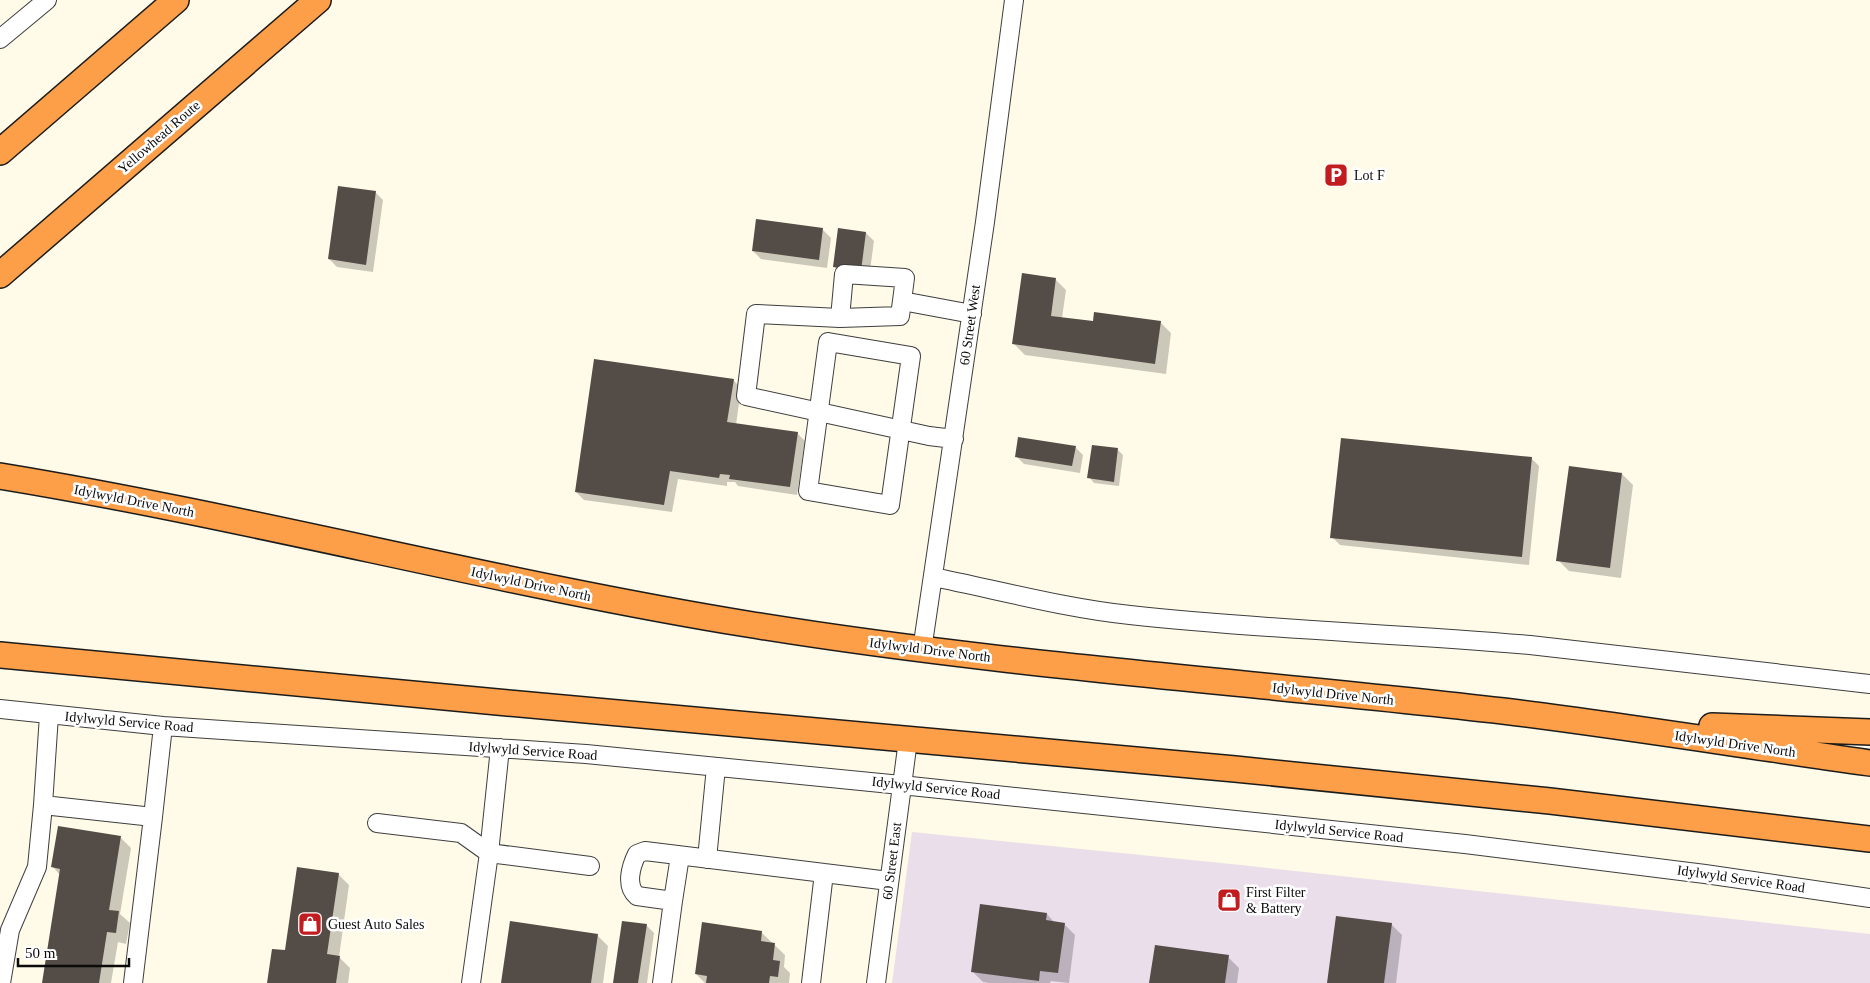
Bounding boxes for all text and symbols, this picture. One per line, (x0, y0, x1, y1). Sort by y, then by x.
street label: Yellowhead Route (115, 97, 203, 177)
parking icon: Lot F (1323, 162, 1349, 188)
place label: Lot F (1354, 168, 1385, 183)
street label: 60 Street West (957, 284, 983, 366)
street label: Idylwyld Drive North (73, 482, 195, 520)
street label: Idylwyld Drive North (470, 564, 592, 604)
street label: Idylwyld Drive North (868, 635, 992, 665)
street label: Idylwyld Drive North (1272, 680, 1394, 708)
street label: Idylwyld Service Road (64, 709, 194, 735)
street label: Idylwyld Drive North (1674, 728, 1796, 760)
street label: Idylwyld Service Road (468, 739, 598, 763)
street label: Idylwyld Service Road (871, 774, 1001, 802)
street label: Idylwyld Service Road (1274, 817, 1404, 845)
street label: 60 Street East (880, 821, 904, 901)
street label: Idylwyld Service Road (1676, 863, 1806, 895)
place label: First Filter & Battery (1246, 885, 1306, 916)
shop icon: First Filter & Battery (1216, 887, 1242, 913)
shop icon: Guest Auto Sales (297, 911, 323, 937)
place label: Guest Auto Sales (328, 917, 424, 932)
scale bar (18, 936, 129, 968)
text: 50 m (25, 945, 56, 961)

